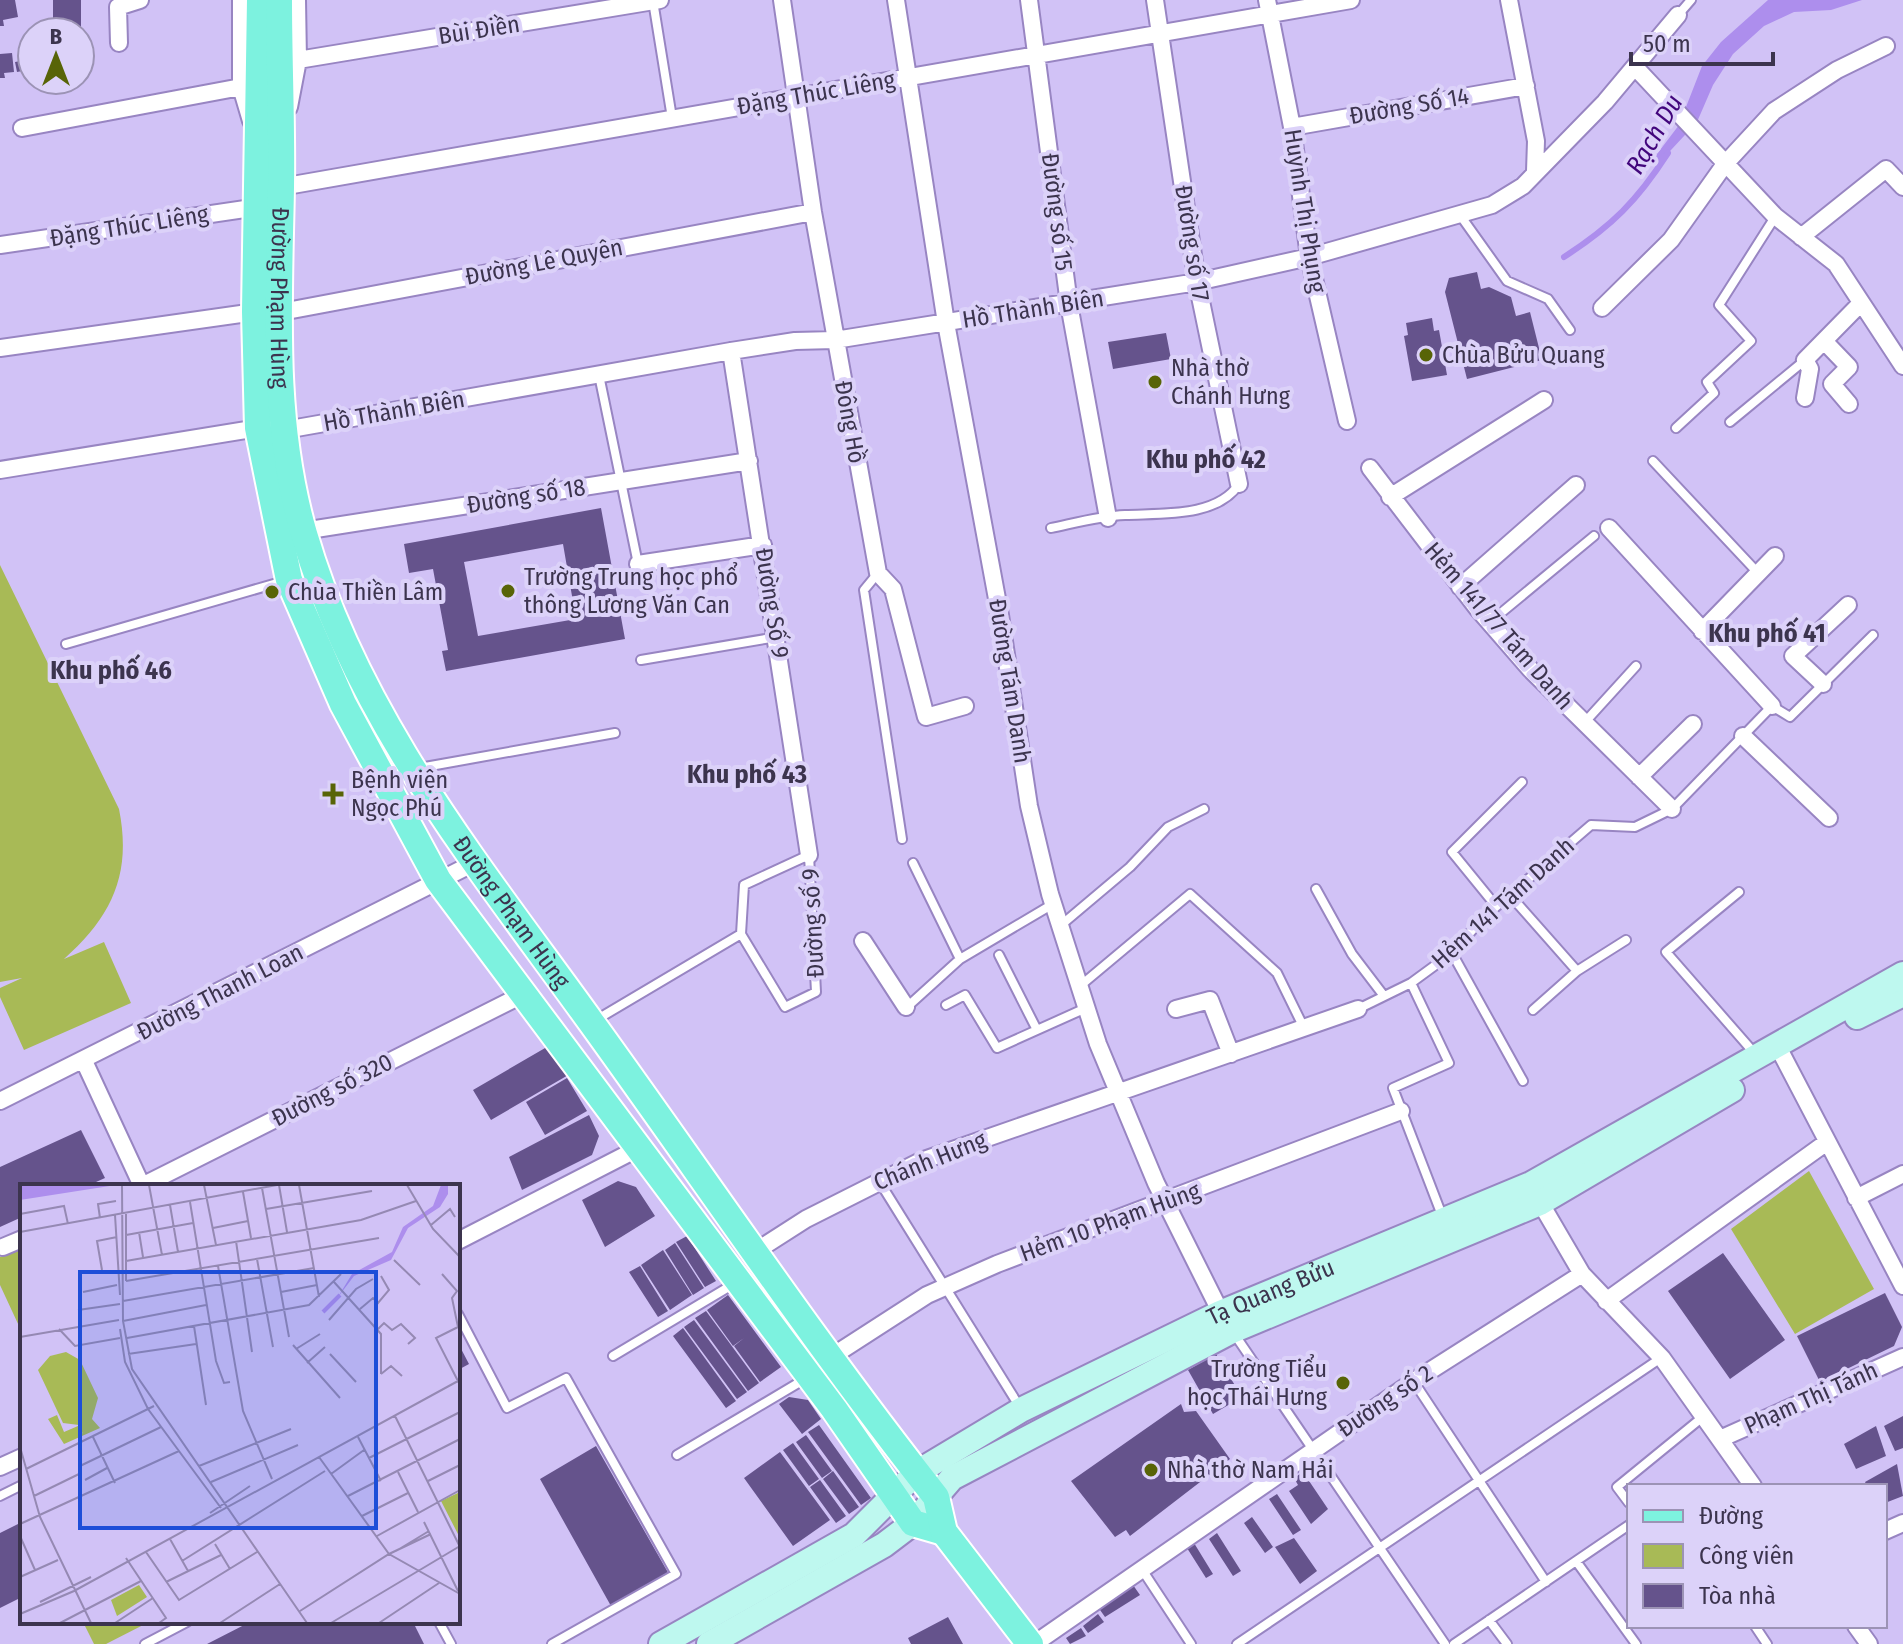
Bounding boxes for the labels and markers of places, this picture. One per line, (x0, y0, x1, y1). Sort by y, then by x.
place label: Chùa Bửu Quang (1442, 341, 1605, 369)
marker: Chùa Bửu Quang (1417, 346, 1435, 364)
place label: Nhà thờ Chánh Hưng (1171, 354, 1291, 410)
marker: Nhà thờ Chánh Hưng (1146, 373, 1164, 391)
place label: Trường Trung học phổ thông Lương Văn Can (524, 561, 738, 619)
place label: Chùa Thiền Lâm (288, 578, 443, 606)
marker: Trường Trung học phổ thông Lương Văn Can (499, 582, 517, 600)
marker: Chùa Thiền Lâm (263, 583, 281, 601)
place label: Bệnh viện Ngọc Phú (351, 766, 448, 822)
marker: Bệnh viện Ngọc Phú (322, 783, 344, 805)
place label: Trường Tiểu học Thái Hưng (1187, 1353, 1328, 1411)
marker: Trường Tiểu học Thái Hưng (1334, 1374, 1352, 1392)
place label: Nhà thờ Nam Hải (1167, 1456, 1334, 1484)
marker: Nhà thờ Nam Hải (1142, 1461, 1160, 1479)

